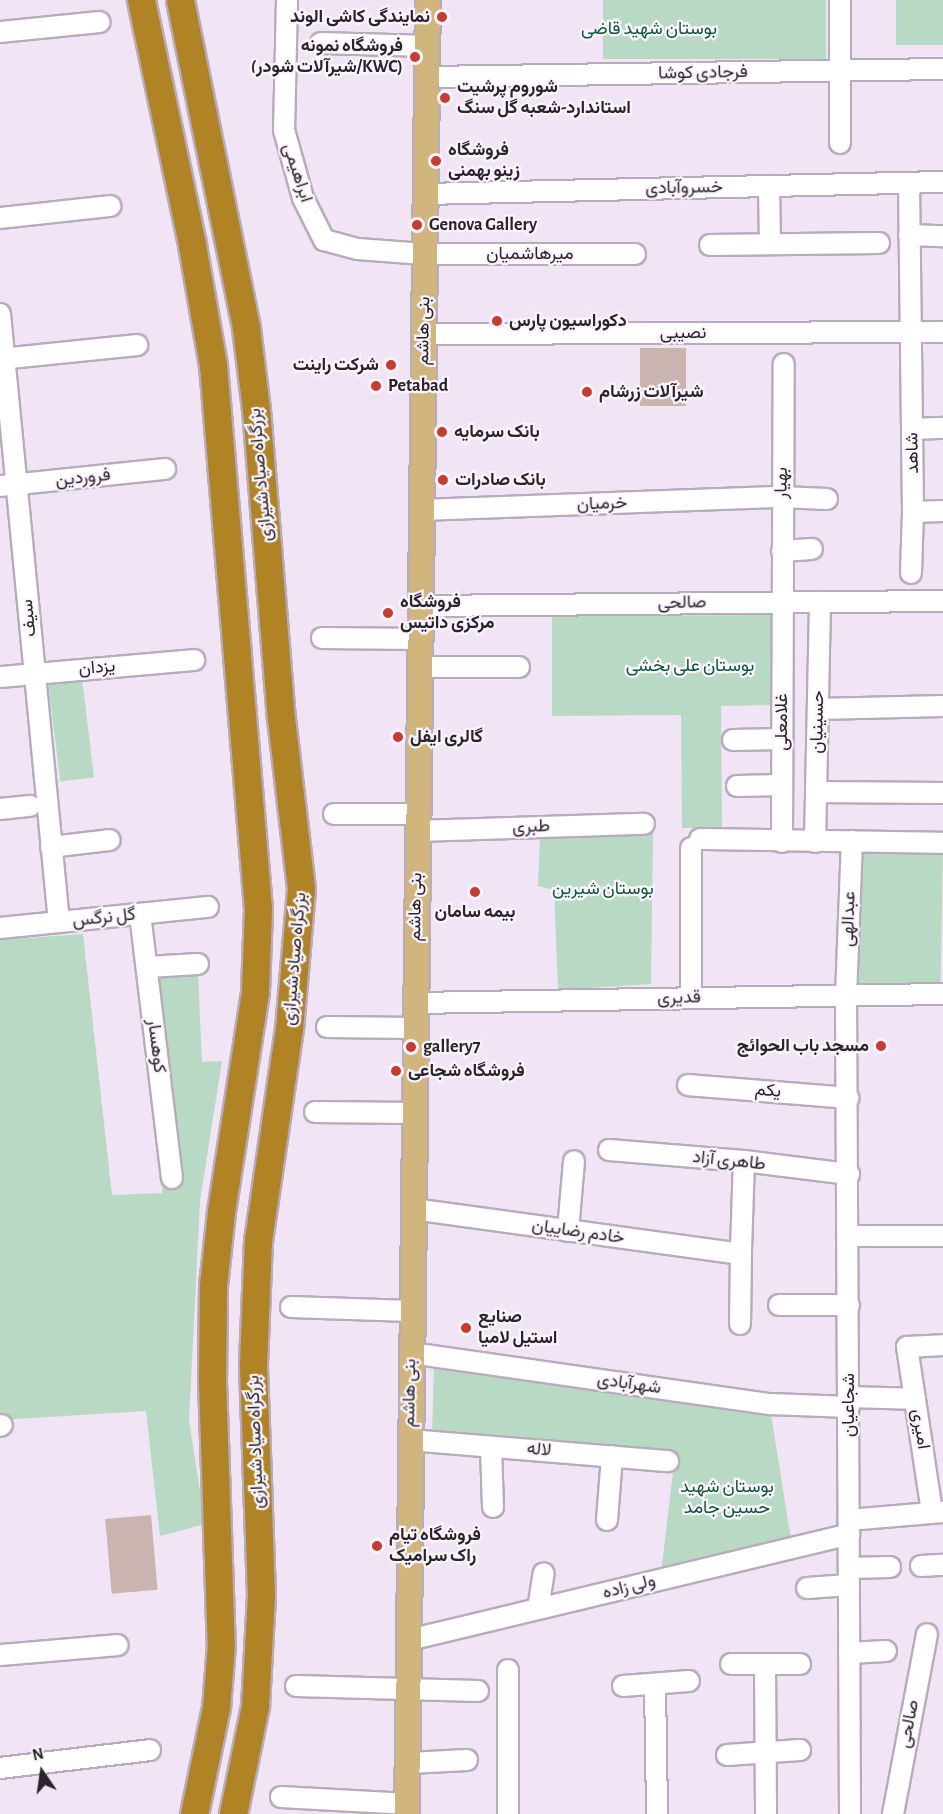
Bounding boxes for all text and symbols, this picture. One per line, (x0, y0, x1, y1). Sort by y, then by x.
place label: نمایندگی کاشی الوند (290, 6, 430, 28)
marker: نمایندگی کاشی الوند (435, 10, 449, 24)
park label: بوستان شهید قاضی (581, 18, 717, 40)
place label: فروشگاه نمونه (شیرآلات شودر/KWC) (251, 36, 403, 78)
marker: فروشگاه نمونه (شیرآلات شودر/KWC) (408, 50, 422, 64)
street label: فرجادی کوشا (658, 61, 748, 85)
place label: شوروم پرشیت استاندارد-شعبه گل سنگ (457, 77, 631, 119)
marker: شوروم پرشیت استاندارد-شعبه گل سنگ (438, 91, 452, 105)
place label: فروشگاه زینو بهمنی (448, 140, 520, 182)
street label: ابراهیمی (277, 141, 317, 205)
marker: فروشگاه زینو بهمنی (429, 154, 443, 168)
street label: خسروآبادی (645, 177, 723, 199)
place label: Genova Gallery (429, 214, 537, 236)
marker: Genova Gallery (410, 218, 424, 232)
street label: میرهاشمیان (486, 243, 574, 265)
street label: بنی هاشم (413, 296, 435, 366)
place label: دکوراسیون پارس (509, 310, 627, 332)
marker: دکوراسیون پارس (490, 314, 504, 328)
street label: نصیبی (660, 322, 706, 344)
place label: شرکت راینت (293, 354, 379, 376)
marker: شرکت راینت (384, 358, 398, 372)
place label: Petabad (388, 375, 448, 397)
marker: Petabad (369, 379, 383, 393)
place label: شیرآلات زرشام (599, 381, 703, 403)
marker: شیرآلات زرشام (580, 385, 594, 399)
street label: بزرگراه صیاد شیرازی (244, 407, 278, 543)
place label: بانک سرمایه (454, 421, 540, 443)
marker: بانک سرمایه (435, 425, 449, 439)
street label: شاهد (902, 432, 924, 474)
street label: فروردین (54, 464, 112, 492)
street label: بهیار (771, 467, 793, 499)
place label: بانک صادرات (455, 469, 546, 491)
marker: بانک صادرات (436, 473, 450, 487)
street label: خرمیان (576, 492, 628, 516)
place label: فروشگاه مرکزی داتیس (400, 592, 495, 634)
street label: صالحی (657, 592, 707, 614)
street label: سیف (16, 598, 42, 638)
marker: فروشگاه مرکزی داتیس (381, 606, 395, 620)
park label: بوستان علی بخشی (626, 655, 754, 677)
street label: یزدان (78, 656, 116, 680)
street label: حسینیان (807, 690, 829, 754)
street label: غلامعلی (771, 693, 793, 751)
place label: گالری ایفل (410, 726, 483, 748)
marker: گالری ایفل (391, 730, 405, 744)
street label: طبری (512, 816, 550, 838)
street label: بنی هاشم (405, 872, 427, 942)
park label: بوستان شیرین (552, 878, 654, 900)
marker: بیمه سامان (468, 885, 482, 899)
street label: بزرگراه صیاد شیرازی (278, 891, 312, 1027)
street label: عبدالهی (837, 891, 861, 947)
place label: بیمه سامان (434, 901, 516, 923)
street label: گل نرگس (71, 904, 137, 932)
street label: قدیری (657, 987, 701, 1009)
street label: کوهسار (142, 1018, 170, 1074)
place label: مسجد باب الحوائج (737, 1035, 869, 1057)
place label: gallery7 (423, 1036, 481, 1058)
marker: مسجد باب الحوائج (874, 1039, 888, 1053)
marker: gallery7 (404, 1040, 418, 1054)
place label: فروشگاه شجاعی (408, 1060, 525, 1082)
marker: فروشگاه شجاعی (389, 1064, 403, 1078)
street label: یکم (754, 1079, 782, 1103)
street label: طاهری آزاد (691, 1146, 767, 1176)
street label: خادم رضاییان (530, 1215, 626, 1249)
place label: صنایع استیل لامیا (478, 1307, 557, 1350)
marker: صنایع استیل لامیا (459, 1321, 473, 1335)
street label: بنی هاشم (399, 1358, 421, 1428)
street label: شهرآبادی (596, 1369, 662, 1399)
street label: شجاعیان (838, 1373, 860, 1437)
street label: بزرگراه صیاد شیرازی (243, 1375, 269, 1509)
street label: امیری (906, 1407, 934, 1451)
street label: لاله (526, 1438, 552, 1462)
park label: بوستان شهید حسین جامد (680, 1477, 774, 1520)
place label: فروشگاه تیام راک سرامیک (389, 1525, 481, 1568)
marker: فروشگاه تیام راک سرامیک (370, 1539, 384, 1553)
street label: ولی زاده (600, 1570, 658, 1604)
street label: صالحی (894, 1698, 924, 1750)
north arrow (12, 1742, 72, 1802)
text: N (31, 1745, 45, 1764)

